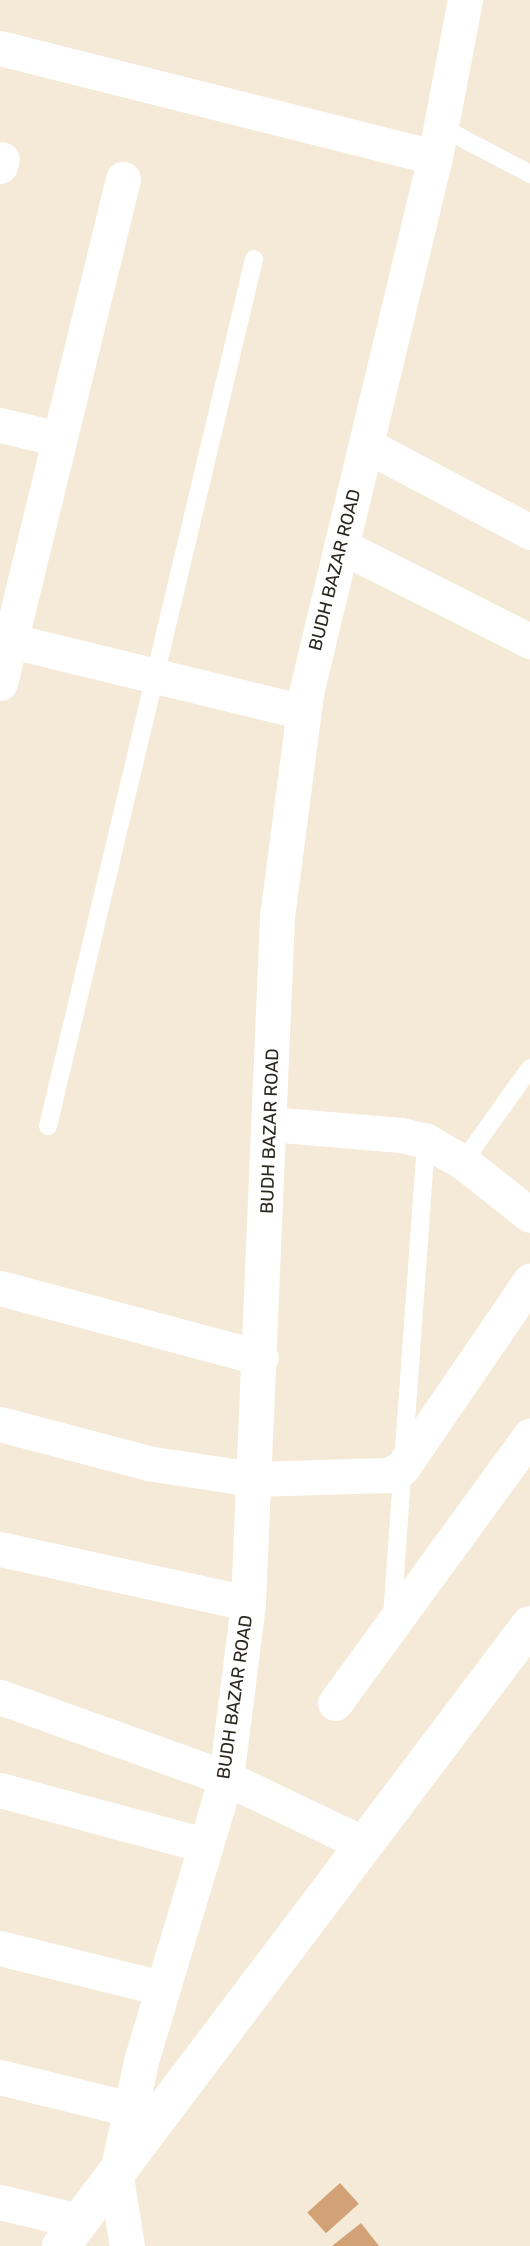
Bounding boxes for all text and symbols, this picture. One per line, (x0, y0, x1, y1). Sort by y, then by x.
street label: BUDH BAZAR ROAD (305, 487, 365, 653)
street label: BUDH BAZAR ROAD (256, 1048, 284, 1214)
street label: BUDH BAZAR ROAD (213, 1614, 257, 1780)

